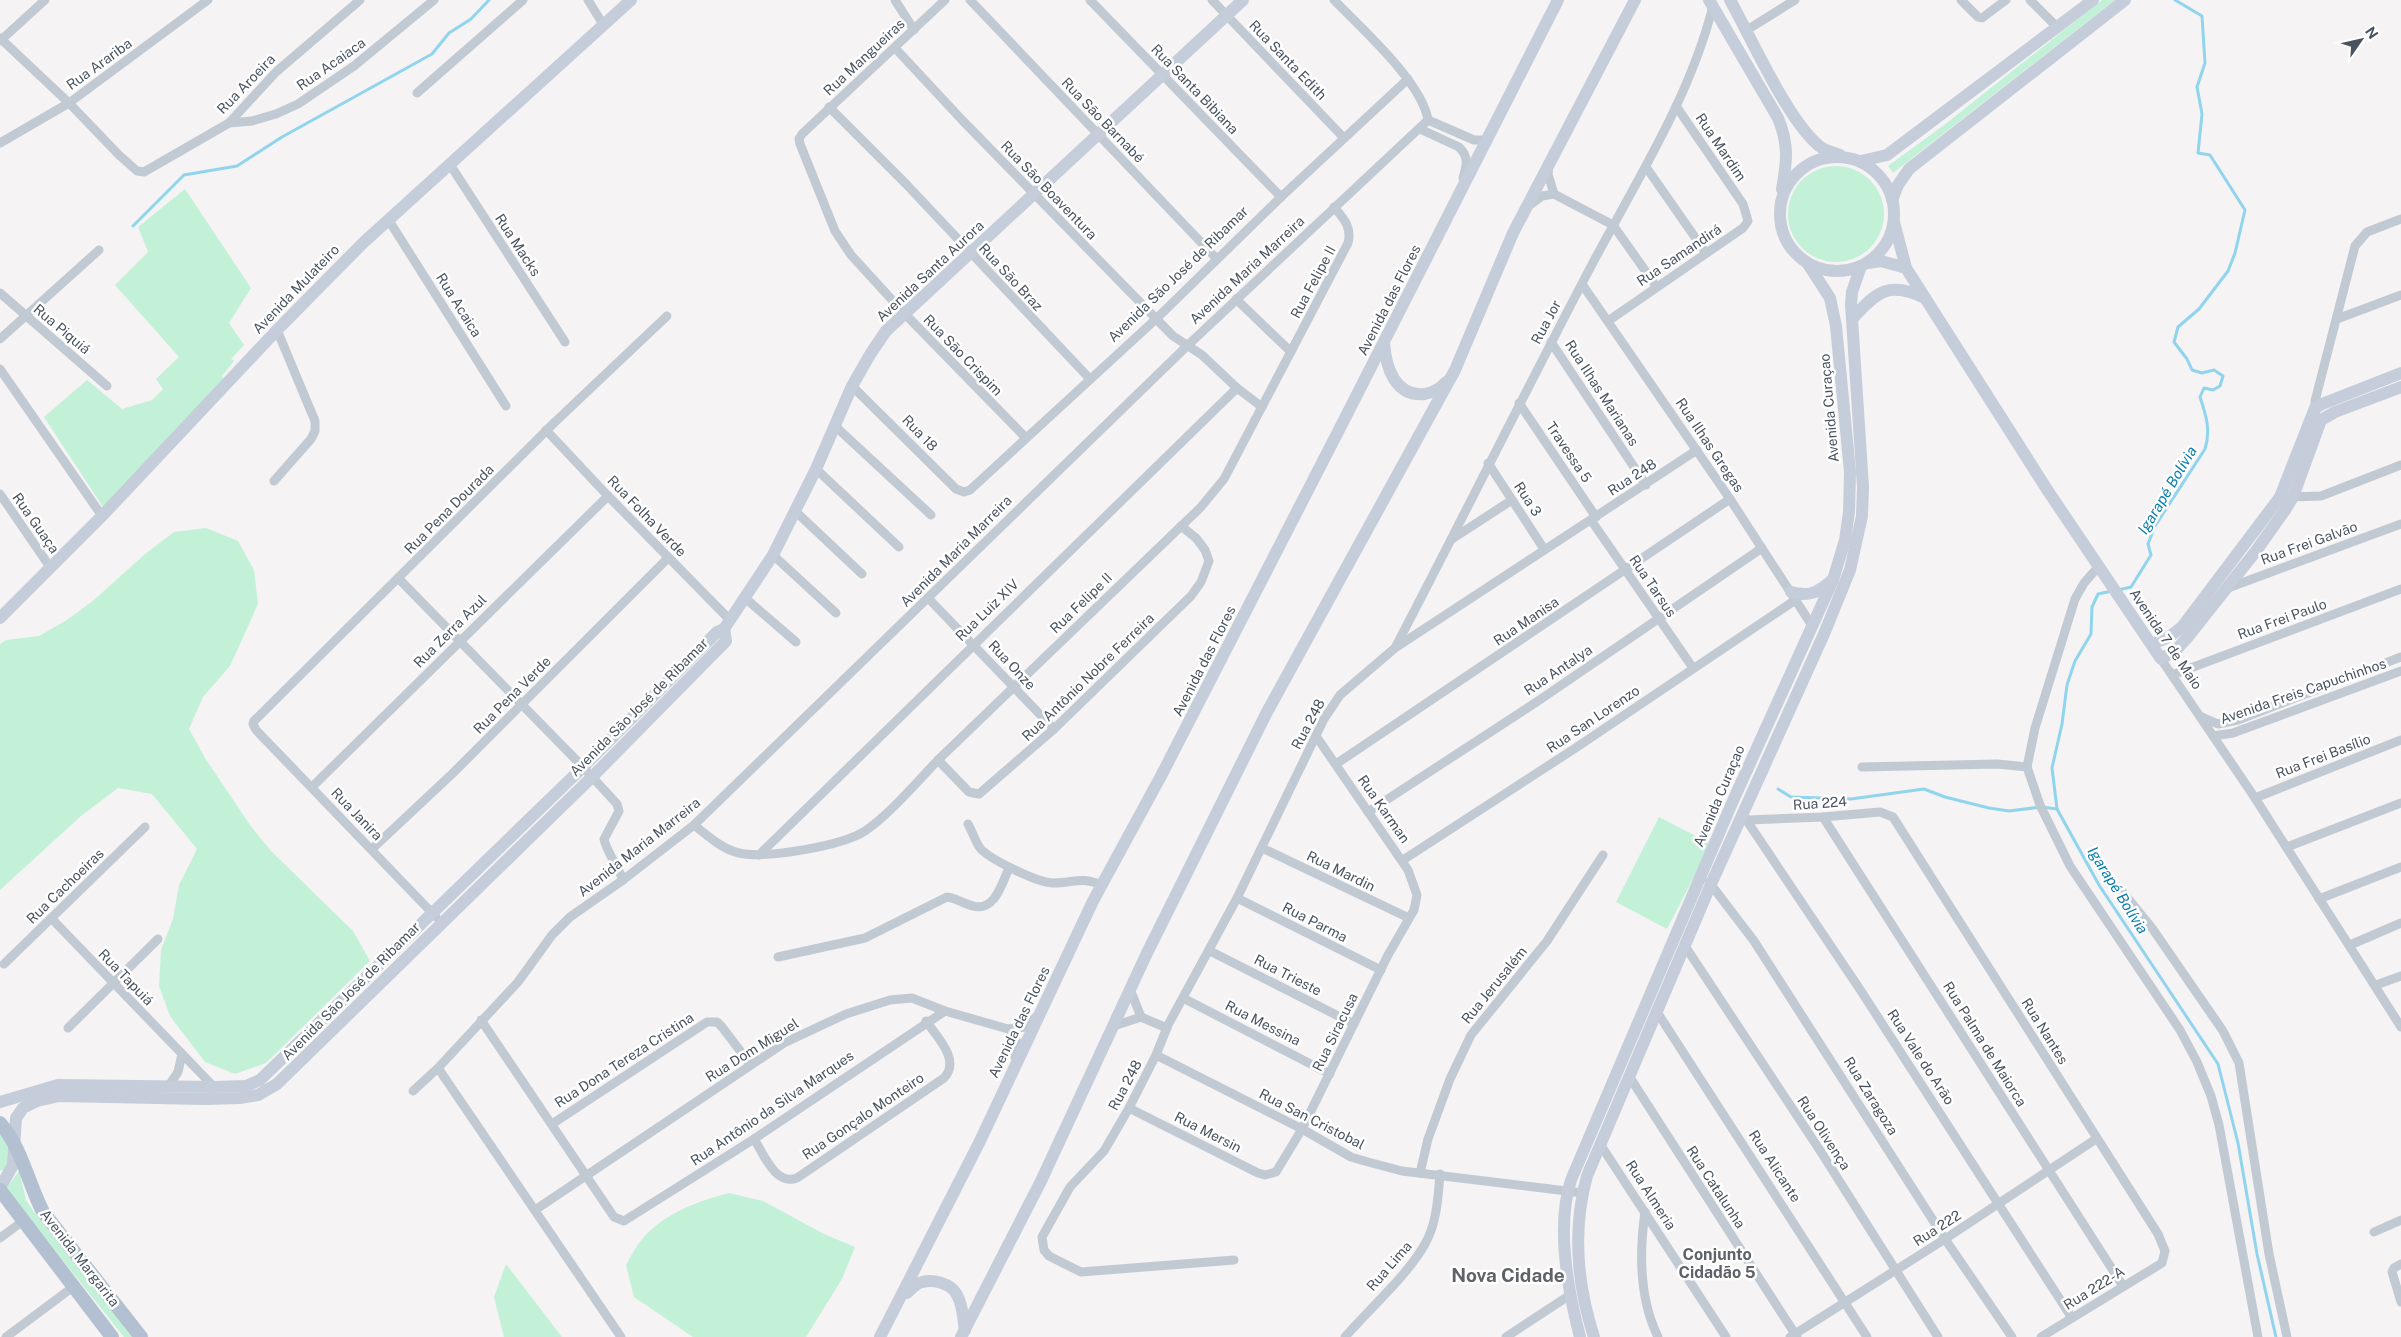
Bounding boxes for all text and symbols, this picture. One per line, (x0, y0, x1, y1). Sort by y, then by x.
street label: Rua Mangueiras (820, 15, 908, 99)
north arrow (2336, 15, 2386, 65)
street label: Rua Santa Edith (1246, 17, 1330, 103)
text: N (2362, 24, 2381, 42)
street label: Rua Acaiaca (294, 34, 368, 94)
street label: Rua Arariba (63, 35, 135, 93)
street label: Rua Santa Bibiana (1148, 41, 1242, 137)
street label: Rua Aroeira (214, 51, 278, 117)
street label: Rua São Barnabé (1058, 74, 1148, 166)
street label: Rua Mardim (1693, 110, 1749, 184)
street label: Rua São Boaventura (998, 137, 1100, 243)
street label: Avenida São José de Ribamar (1105, 203, 1251, 345)
street label: Rua Macks (492, 211, 544, 279)
street label: Avenida Maria Marreira (1186, 213, 1308, 327)
street label: Avenida Santa Aurora (873, 217, 987, 325)
street label: Rua Samandirá (1634, 221, 1724, 289)
street label: Rua São Braz (976, 240, 1046, 314)
street label: Avenida Mulateiro (250, 241, 343, 337)
street label: Avenida das Flores (1354, 242, 1424, 358)
street label: Rua Felipe II (1287, 243, 1339, 321)
street label: Rua Acaica (433, 270, 485, 340)
street label: Rua Jor (1528, 297, 1564, 347)
street label: Rua Piquiá (31, 301, 93, 357)
street label: Rua São Crispim (920, 311, 1006, 399)
street label: Rua Ilhas Marianas (1562, 337, 1642, 449)
street label: Avenida Curaçao (1816, 353, 1842, 463)
street label: Rua Ilhas Gregas (1673, 395, 1747, 495)
street label: Rua 18 (899, 412, 941, 454)
street label: Travessa 5 (1543, 419, 1595, 485)
water label: Igarapé Bolívia (2134, 443, 2200, 537)
street label: Rua 248 (1605, 455, 1659, 499)
street label: Rua Pena Dourada (401, 461, 497, 557)
street label: Rua Folha Verde (604, 472, 690, 560)
street label: Rua 3 (1511, 479, 1545, 519)
street label: Rua Guaça (9, 490, 63, 556)
street label: Avenida Maria Marreira (897, 492, 1015, 610)
street label: Rua Frei Galvão (2259, 518, 2360, 568)
street label: Rua Tarsus (1626, 552, 1680, 620)
street label: Rua Felipe II (1047, 569, 1115, 637)
street label: Rua Luiz XIV (952, 576, 1022, 644)
street label: Avenida 7 de Maio (2126, 586, 2206, 692)
street label: Rua Zerra Azul (410, 591, 490, 671)
street label: Rua Manisa (1490, 593, 1562, 649)
street label: Rua Frei Paulo (2235, 595, 2329, 643)
street label: Avenida das Flores (1169, 603, 1239, 719)
street label: Rua Antônio Nobre Ferreira (1019, 610, 1157, 744)
street label: Avenida São José de Ribamar (567, 635, 711, 779)
street label: Rua Onze (985, 637, 1039, 693)
street label: Rua Antalya (1521, 641, 1595, 699)
street label: Rua Pena Verde (470, 653, 554, 737)
street label: Avenida Freis Capuchinhos (2218, 655, 2388, 727)
street label: Rua San Lorenzo (1543, 682, 1643, 756)
street label: Rua 248 (1288, 696, 1328, 752)
street label: Rua Frei Basílio (2273, 731, 2373, 781)
street label: Avenida Curaçao (1690, 743, 1748, 849)
street label: Rua Karman (1355, 772, 1413, 846)
street label: Rua Janira (328, 785, 386, 843)
street label: Rua 224 (1792, 793, 1848, 813)
street label: Avenida Maria Marreira (575, 794, 703, 900)
water label: Igarapé Bolívia (2084, 843, 2152, 937)
street label: Rua Cachoeiras (23, 845, 107, 927)
street label: Rua Mardin (1304, 848, 1378, 894)
street label: Rua Parma (1280, 899, 1350, 945)
street label: Avenida São José de Ribamar (279, 919, 423, 1063)
street label: Rua Jerusalém (1458, 943, 1530, 1027)
street label: Rua Tapuiá (95, 946, 157, 1008)
street label: Rua Trieste (1252, 951, 1324, 999)
street label: Avenida das Flores (985, 964, 1053, 1080)
street label: Rua Palma de Maiorca (1940, 979, 2030, 1109)
street label: Rua Siracusa (1309, 990, 1361, 1074)
street label: Rua Nantes (2018, 995, 2072, 1067)
street label: Rua Messina (1223, 997, 1303, 1049)
street label: Rua Vale do Arão (1884, 1006, 1958, 1108)
street label: Rua Dona Tereza Cristina (552, 1009, 696, 1111)
street label: Rua Dom Miguel (703, 1015, 801, 1085)
street label: Rua Antônio da Silva Marques (687, 1047, 857, 1169)
street label: Rua Zaragoza (1841, 1054, 1901, 1138)
street label: Rua 248 (1105, 1057, 1145, 1113)
street label: Rua Gonçalo Monteiro (799, 1069, 927, 1163)
street label: Rua San Cristobal (1257, 1086, 1367, 1152)
street label: Rua Olivença (1794, 1093, 1854, 1173)
street label: Rua Mersin (1172, 1108, 1244, 1156)
street label: Rua Alicante (1746, 1127, 1804, 1205)
street label: Rua Catalunha (1683, 1143, 1749, 1231)
street label: Rua Almeria (1623, 1157, 1679, 1233)
street label: Avenida Margarita (37, 1206, 123, 1310)
street label: Rua 222 (1910, 1207, 1964, 1249)
street label: Rua Lima (1363, 1238, 1415, 1294)
district label: Conjunto Cidadão 5 (1679, 1245, 1756, 1282)
street label: Rua 222-A (2061, 1263, 2127, 1313)
district label: Nova Cidade (1451, 1264, 1565, 1286)

